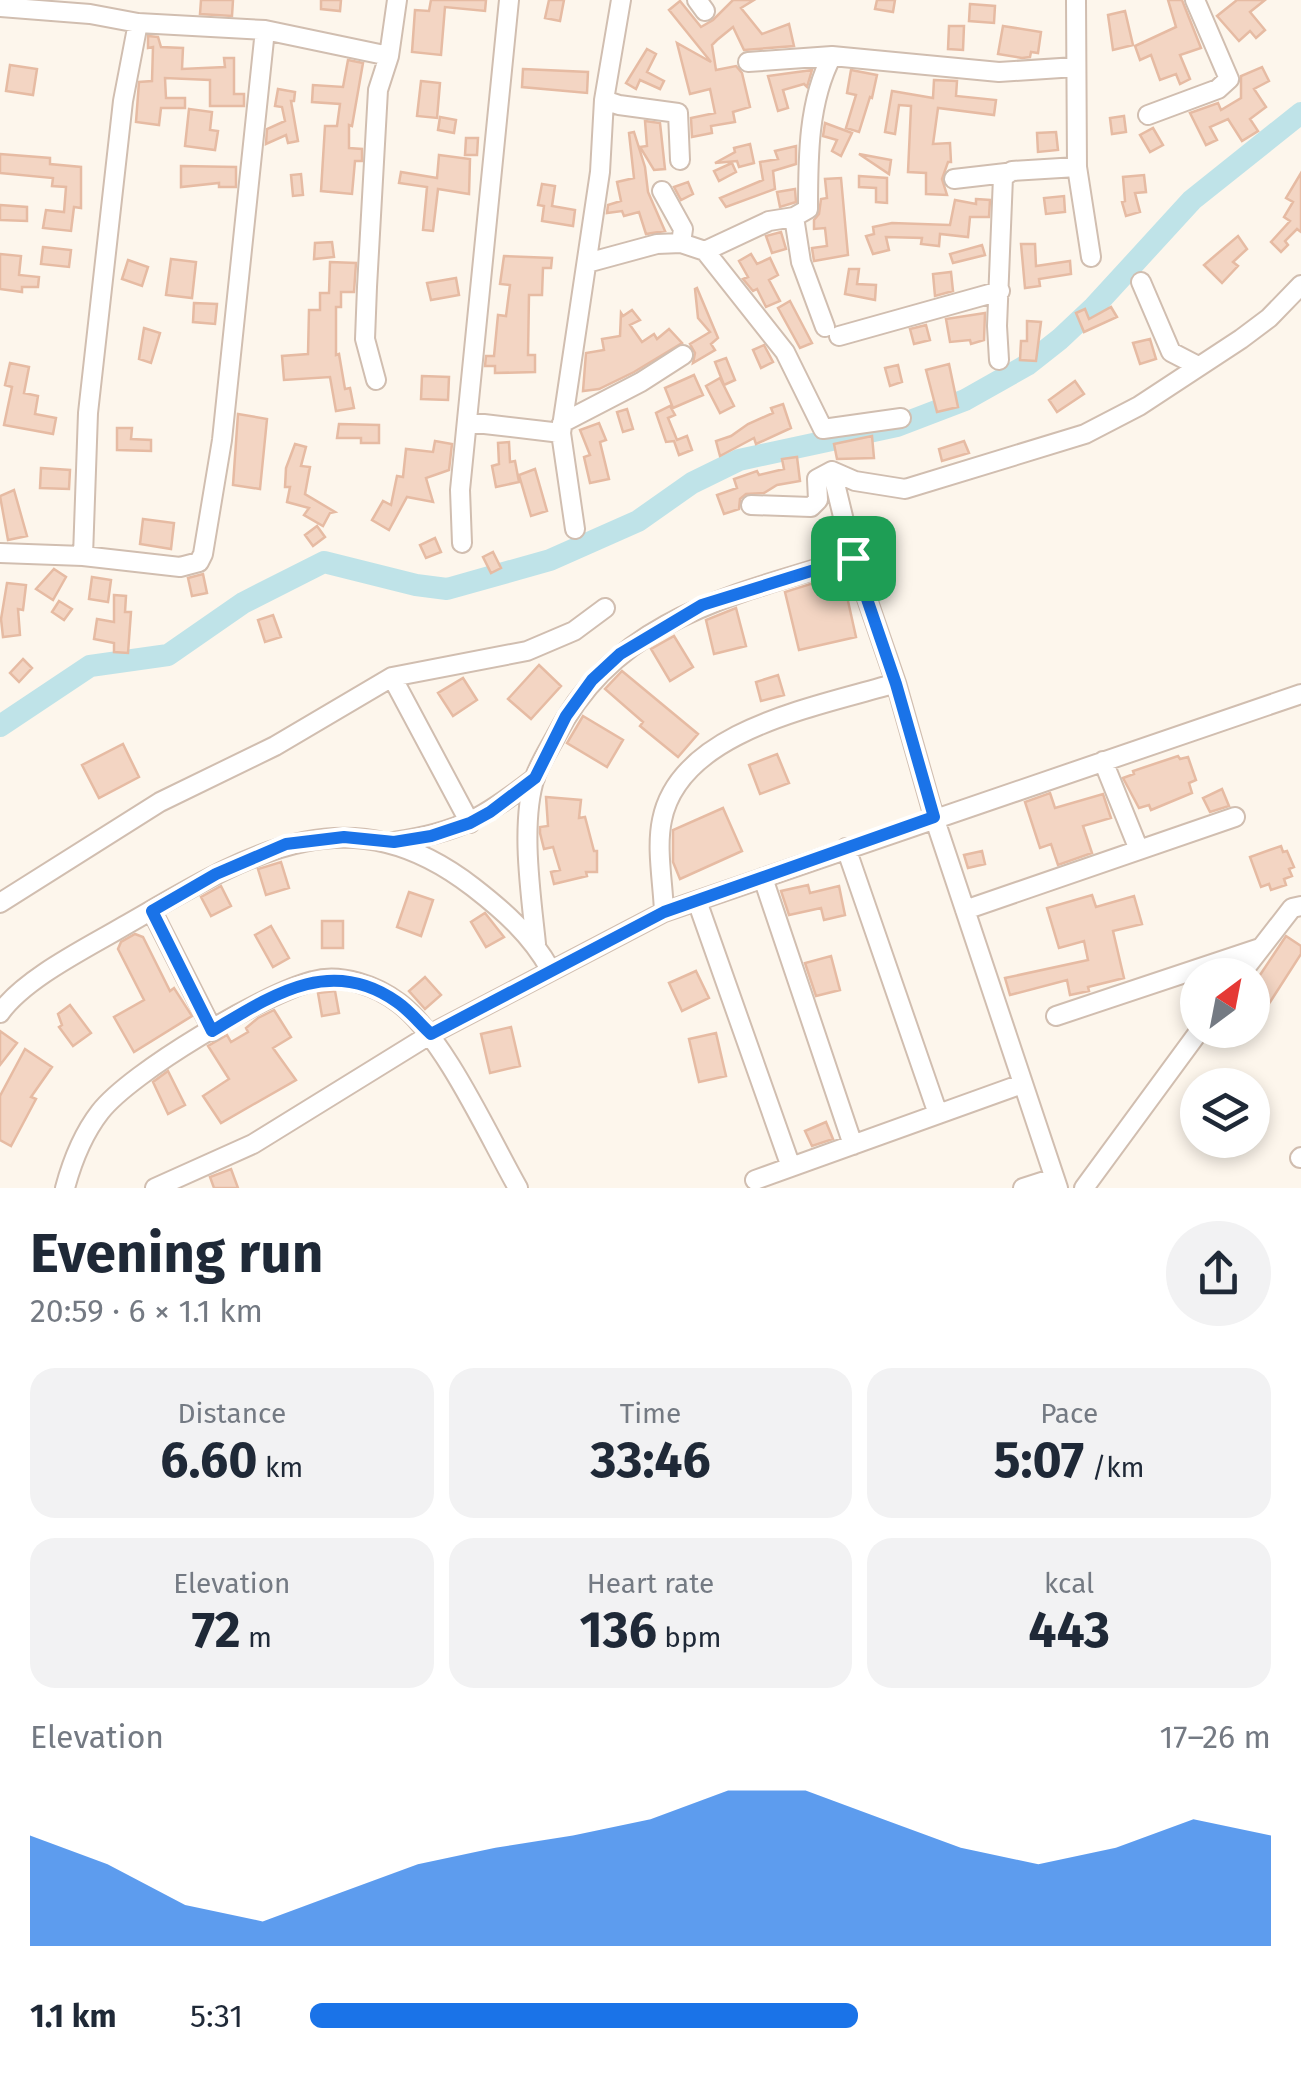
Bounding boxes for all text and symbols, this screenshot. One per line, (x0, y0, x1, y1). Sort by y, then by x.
pin (811, 516, 896, 601)
icon: arrive (826, 531, 881, 586)
north arrow (1180, 958, 1270, 1048)
map controls (1180, 958, 1270, 1158)
button: layers (1180, 1068, 1270, 1158)
text: Evening run (30, 1221, 324, 1287)
button: share (1166, 1221, 1271, 1326)
text: 20:59 · 6 × 1.1 km (30, 1292, 263, 1330)
text: Distance (178, 1397, 286, 1430)
text: Time (620, 1397, 681, 1430)
text: Pace (1040, 1397, 1098, 1430)
text: 6.60 (160, 1430, 258, 1490)
text: 33:46 (590, 1430, 711, 1490)
text: 5:07 (994, 1430, 1084, 1490)
text: km (258, 1451, 303, 1484)
text: /km (1084, 1451, 1145, 1484)
text: Elevation (173, 1567, 290, 1600)
text: Heart rate (587, 1567, 714, 1600)
text: kcal (1044, 1567, 1094, 1600)
text: 72 (192, 1600, 241, 1660)
text: 136 (579, 1600, 657, 1660)
text: 443 (1028, 1600, 1110, 1660)
text: m (241, 1621, 272, 1654)
text: bpm (657, 1621, 722, 1654)
text: Elevation (30, 1718, 164, 1756)
text: 17–26 m (1159, 1718, 1271, 1756)
text: 1.1 km (30, 1997, 116, 2035)
text: 5:31 (190, 1997, 243, 2035)

